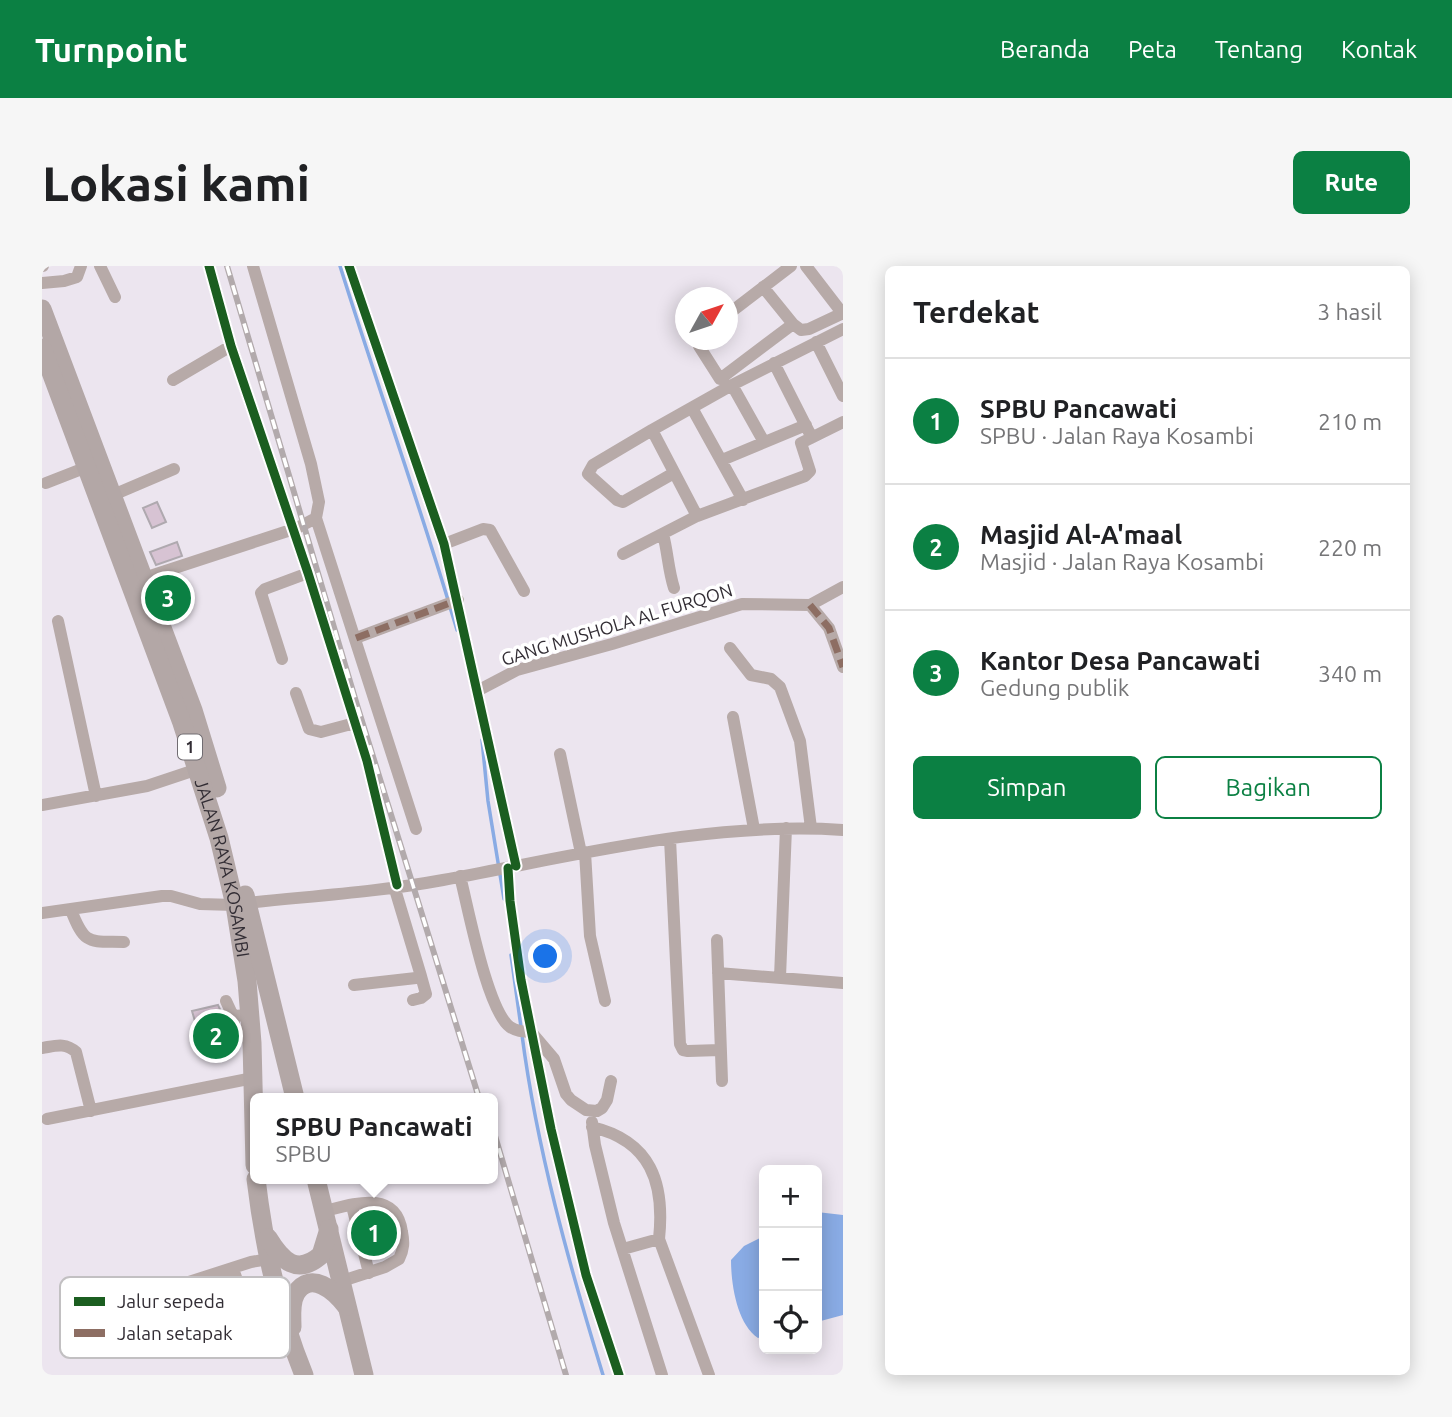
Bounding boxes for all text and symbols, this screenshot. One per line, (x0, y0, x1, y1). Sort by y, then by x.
text: Turnpoint (35, 31, 187, 68)
text: Beranda (1000, 36, 1090, 63)
text: Peta (1128, 36, 1177, 63)
text: Tentang (1215, 36, 1303, 63)
text: Kontak (1341, 36, 1417, 63)
button: Rute (1293, 151, 1410, 214)
text: Lokasi kami (42, 155, 310, 210)
north arrow (675, 287, 738, 350)
text: Terdekat (913, 295, 1039, 329)
text: 3 hasil (1317, 299, 1382, 324)
text: SPBU Pancawati (980, 394, 1177, 423)
text: 1 (930, 409, 942, 434)
text: 210 m (1318, 409, 1382, 434)
text: SPBU · Jalan Raya Kosambi (980, 423, 1254, 448)
text: Masjid Al-A'maal (980, 520, 1182, 549)
text: 2 (930, 535, 942, 560)
text: 220 m (1318, 535, 1382, 560)
text: Masjid · Jalan Raya Kosambi (980, 549, 1264, 574)
pin: 3 (145, 572, 191, 624)
street label: GANG MUSHOLA AL FURQON (499, 579, 735, 670)
text: Kantor Desa Pancawati (980, 646, 1260, 675)
text: 3 (930, 661, 942, 686)
text: 340 m (1318, 661, 1382, 686)
text: Gedung publik (980, 675, 1129, 700)
road number: 1 (178, 734, 202, 760)
button: Simpan (913, 756, 1141, 819)
button: Bagikan (1155, 756, 1382, 819)
street label: JALAN RAYA KOSAMBI (192, 776, 254, 958)
your location (528, 939, 562, 973)
pin: 2 (193, 1010, 239, 1062)
popup (250, 1093, 498, 1184)
text: SPBU Pancawati (275, 1112, 473, 1141)
text: SPBU (275, 1141, 332, 1166)
map controls (759, 1165, 822, 1354)
button: + (759, 1165, 822, 1228)
pin: 1 (351, 1207, 397, 1259)
button: − (759, 1228, 822, 1291)
legend (60, 1277, 290, 1358)
text: Jalur sepeda (117, 1290, 225, 1312)
button: locate (759, 1291, 822, 1354)
text: Jalan setapak (117, 1322, 233, 1344)

